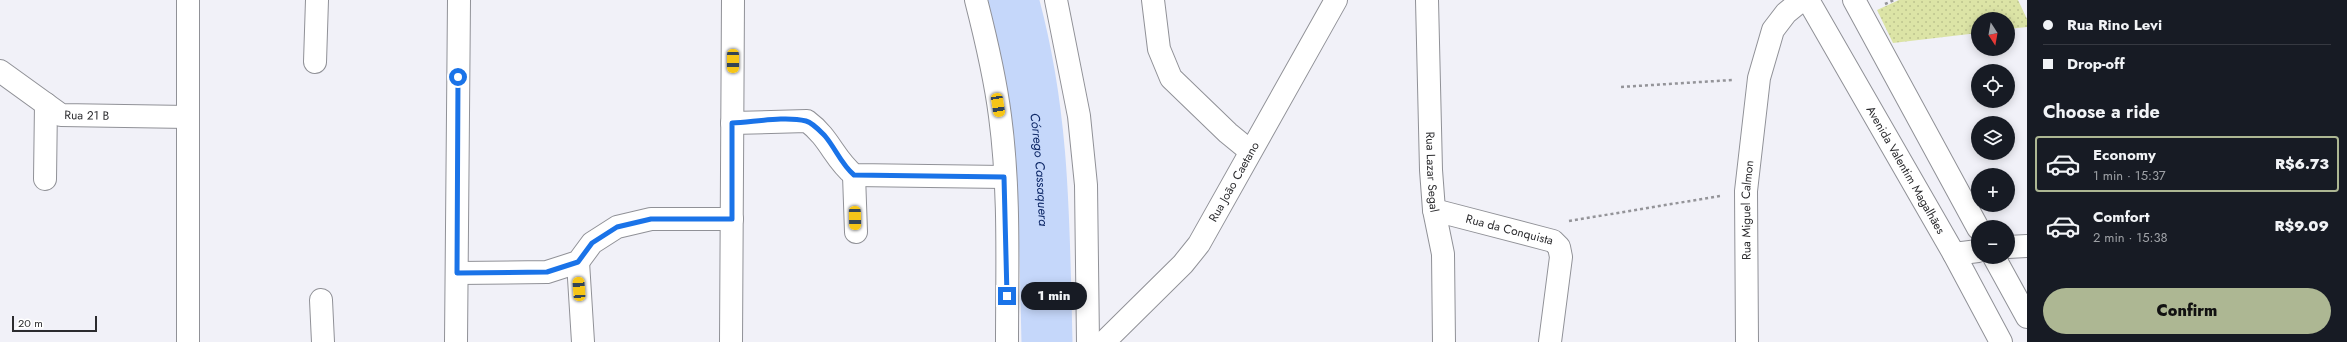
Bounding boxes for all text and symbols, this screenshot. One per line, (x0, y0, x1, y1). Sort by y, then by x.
north arrow (1971, 12, 2015, 56)
map controls (1971, 12, 2015, 264)
text: Rua Rino Levi (2067, 14, 2162, 36)
car (727, 49, 739, 73)
text: Drop-off (2067, 53, 2125, 75)
button: locate (1971, 64, 2015, 108)
route start (449, 68, 467, 86)
car (990, 92, 1006, 118)
text: Choose a ride (2043, 99, 2160, 125)
street label: Avenida Valentim Magalhães (1862, 103, 1950, 237)
street label: Rua 21 B (64, 106, 110, 125)
water label: Córrego Cassaquera (1026, 112, 1053, 227)
button: layers (1971, 116, 2015, 160)
street label: Rua Lazar Segal (1421, 131, 1443, 214)
street label: Rua João Caetano (1204, 138, 1264, 225)
text: Economy (2093, 144, 2156, 166)
icon: car (2045, 146, 2081, 182)
text: R$6.73 (2275, 153, 2329, 175)
street label: Rua Miguel Calmon (1737, 159, 1758, 260)
text: 1 min · 15:37 (2093, 166, 2166, 185)
button: + (1971, 168, 2015, 212)
car (849, 206, 861, 230)
text: Comfort (2093, 206, 2150, 228)
icon: car (2045, 208, 2081, 244)
street label: Rua da Conquista (1464, 210, 1555, 250)
text: R$9.09 (2274, 215, 2329, 237)
button: − (1971, 220, 2015, 264)
text: 2 min · 15:38 (2093, 228, 2168, 247)
car (572, 277, 586, 301)
callout: 1 min (1021, 282, 1087, 310)
text: 1 min (1038, 286, 1070, 305)
route end (998, 287, 1016, 305)
button: Confirm (2043, 288, 2331, 334)
scale bar (12, 314, 97, 333)
text: 20 m (18, 315, 43, 331)

